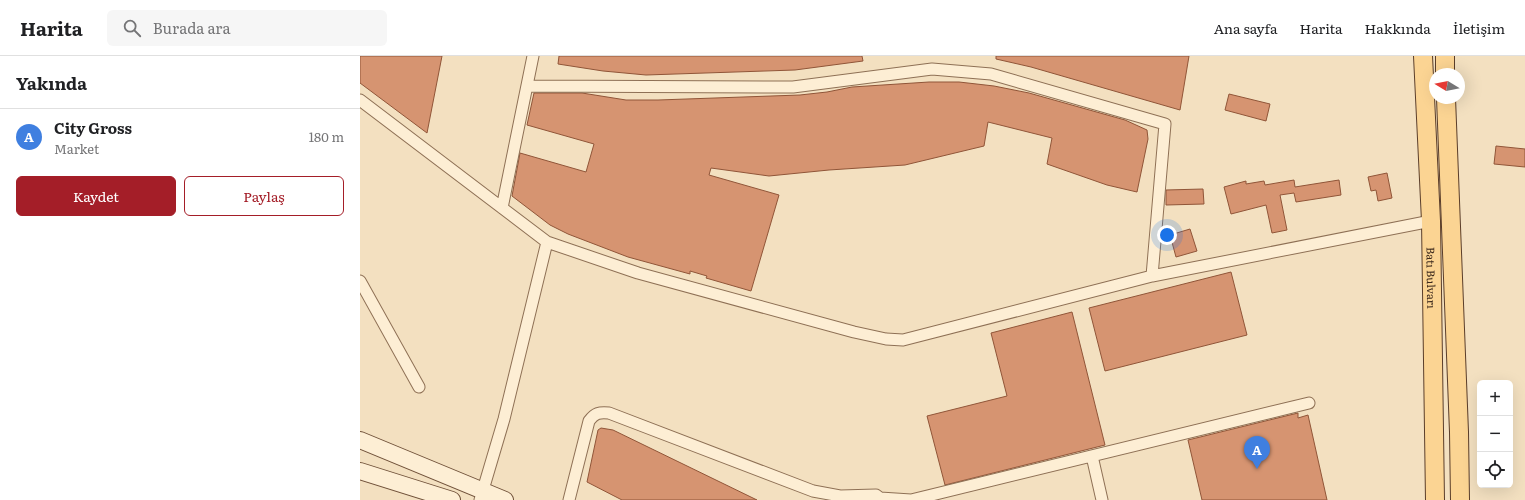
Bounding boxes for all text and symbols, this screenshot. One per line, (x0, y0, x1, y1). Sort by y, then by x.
search box (107, 10, 387, 46)
text: Harita (20, 14, 83, 42)
text: Burada ara (153, 16, 231, 39)
icon: search (121, 17, 143, 39)
text: Ana sayfa (1214, 18, 1277, 38)
text: Harita (1299, 18, 1343, 38)
text: Hakkında (1365, 18, 1431, 38)
text: İletişim (1453, 18, 1505, 38)
north arrow (1429, 68, 1465, 104)
text: Yakında (16, 70, 87, 95)
text: City Gross (54, 116, 132, 139)
text: A (24, 127, 34, 146)
text: 180 m (309, 127, 344, 146)
text: Market (54, 139, 99, 158)
button: Kaydet (16, 176, 176, 216)
button: Paylaş (184, 176, 344, 216)
your location (1157, 225, 1177, 245)
street label: Batı Bulvarı (1423, 247, 1440, 309)
map controls (1477, 380, 1513, 488)
button: + (1477, 380, 1513, 416)
button: − (1477, 416, 1513, 452)
pin: A (1244, 436, 1270, 469)
button: locate (1477, 452, 1513, 488)

